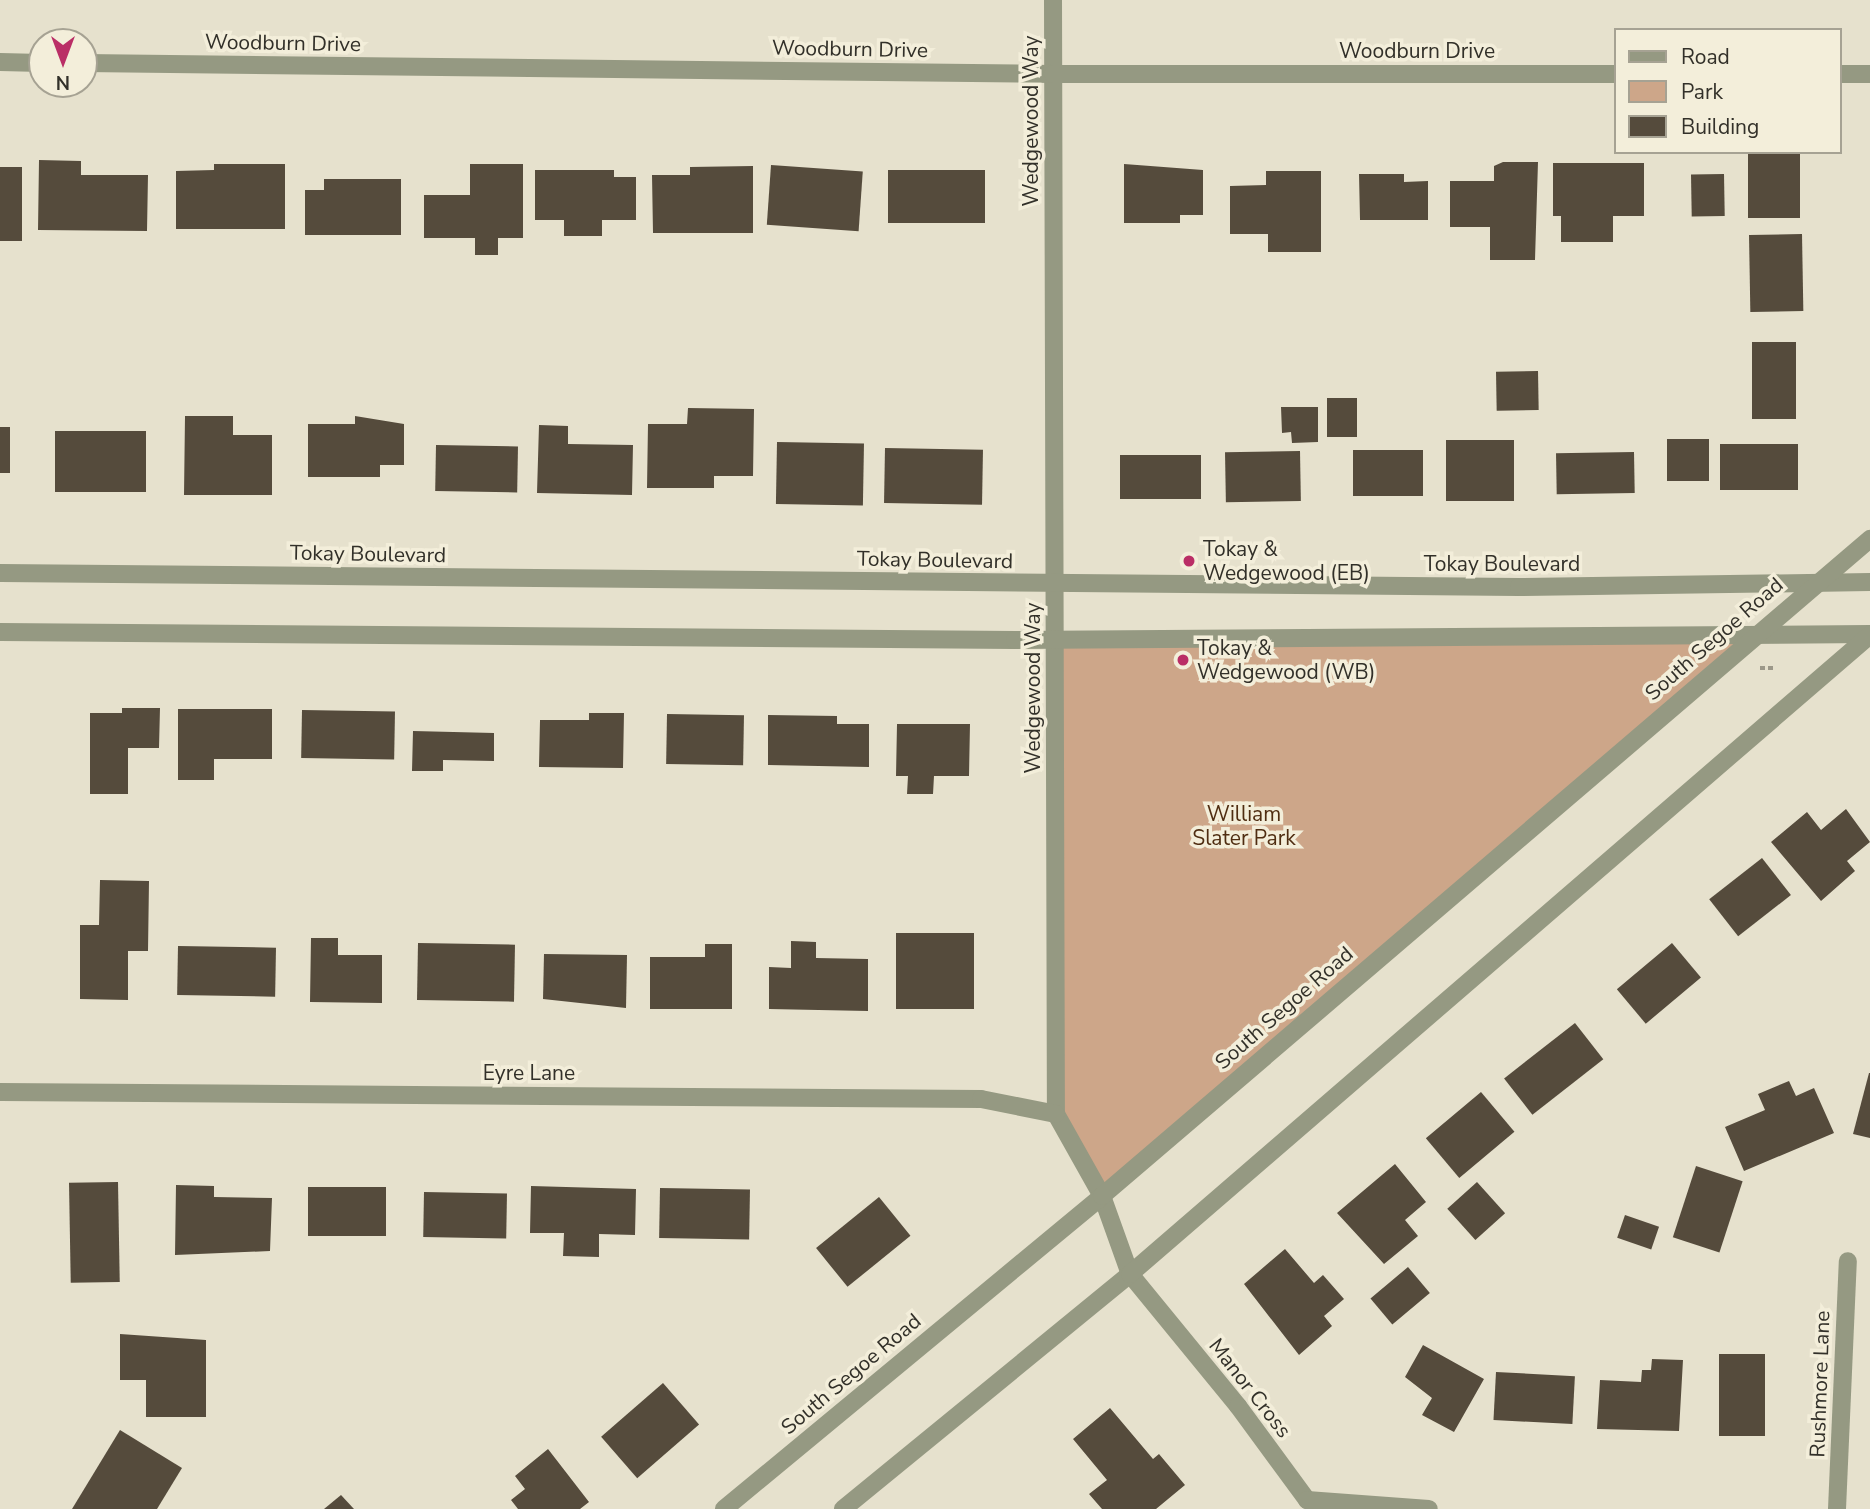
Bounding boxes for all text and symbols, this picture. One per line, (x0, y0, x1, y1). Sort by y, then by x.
north arrow (28, 28, 98, 98)
legend (1615, 28, 1842, 154)
street label: Woodburn Drive (205, 29, 361, 57)
street label: Woodburn Drive (772, 35, 928, 63)
street label: Wedgewood Way (1018, 36, 1044, 206)
street label: Woodburn Drive (1339, 38, 1495, 64)
text: Road (1681, 43, 1730, 71)
text: N (56, 69, 70, 95)
text: Park (1681, 78, 1723, 106)
text: Building (1681, 113, 1759, 141)
place label: Tokay & Wedgewood (EB) (1203, 536, 1370, 586)
street label: Tokay Boulevard (290, 540, 446, 568)
street label: Tokay Boulevard (857, 546, 1013, 574)
street label: Tokay Boulevard (1424, 551, 1580, 577)
marker: Tokay & Wedgewood (EB) (1181, 553, 1197, 569)
street label: South Segoe Road (1640, 572, 1788, 706)
street label: Wedgewood Way (1020, 603, 1046, 773)
place label: Tokay & Wedgewood (WB) (1197, 635, 1375, 685)
marker: Tokay & Wedgewood (WB) (1175, 652, 1191, 668)
park label: William Slater Park (1192, 801, 1296, 851)
street label: South Segoe Road (1210, 941, 1358, 1075)
street label: Eyre Lane (483, 1060, 575, 1086)
street label: South Segoe Road (776, 1308, 926, 1440)
street label: Rushmore Lane (1805, 1310, 1835, 1458)
street label: Manor Cross (1203, 1333, 1297, 1443)

